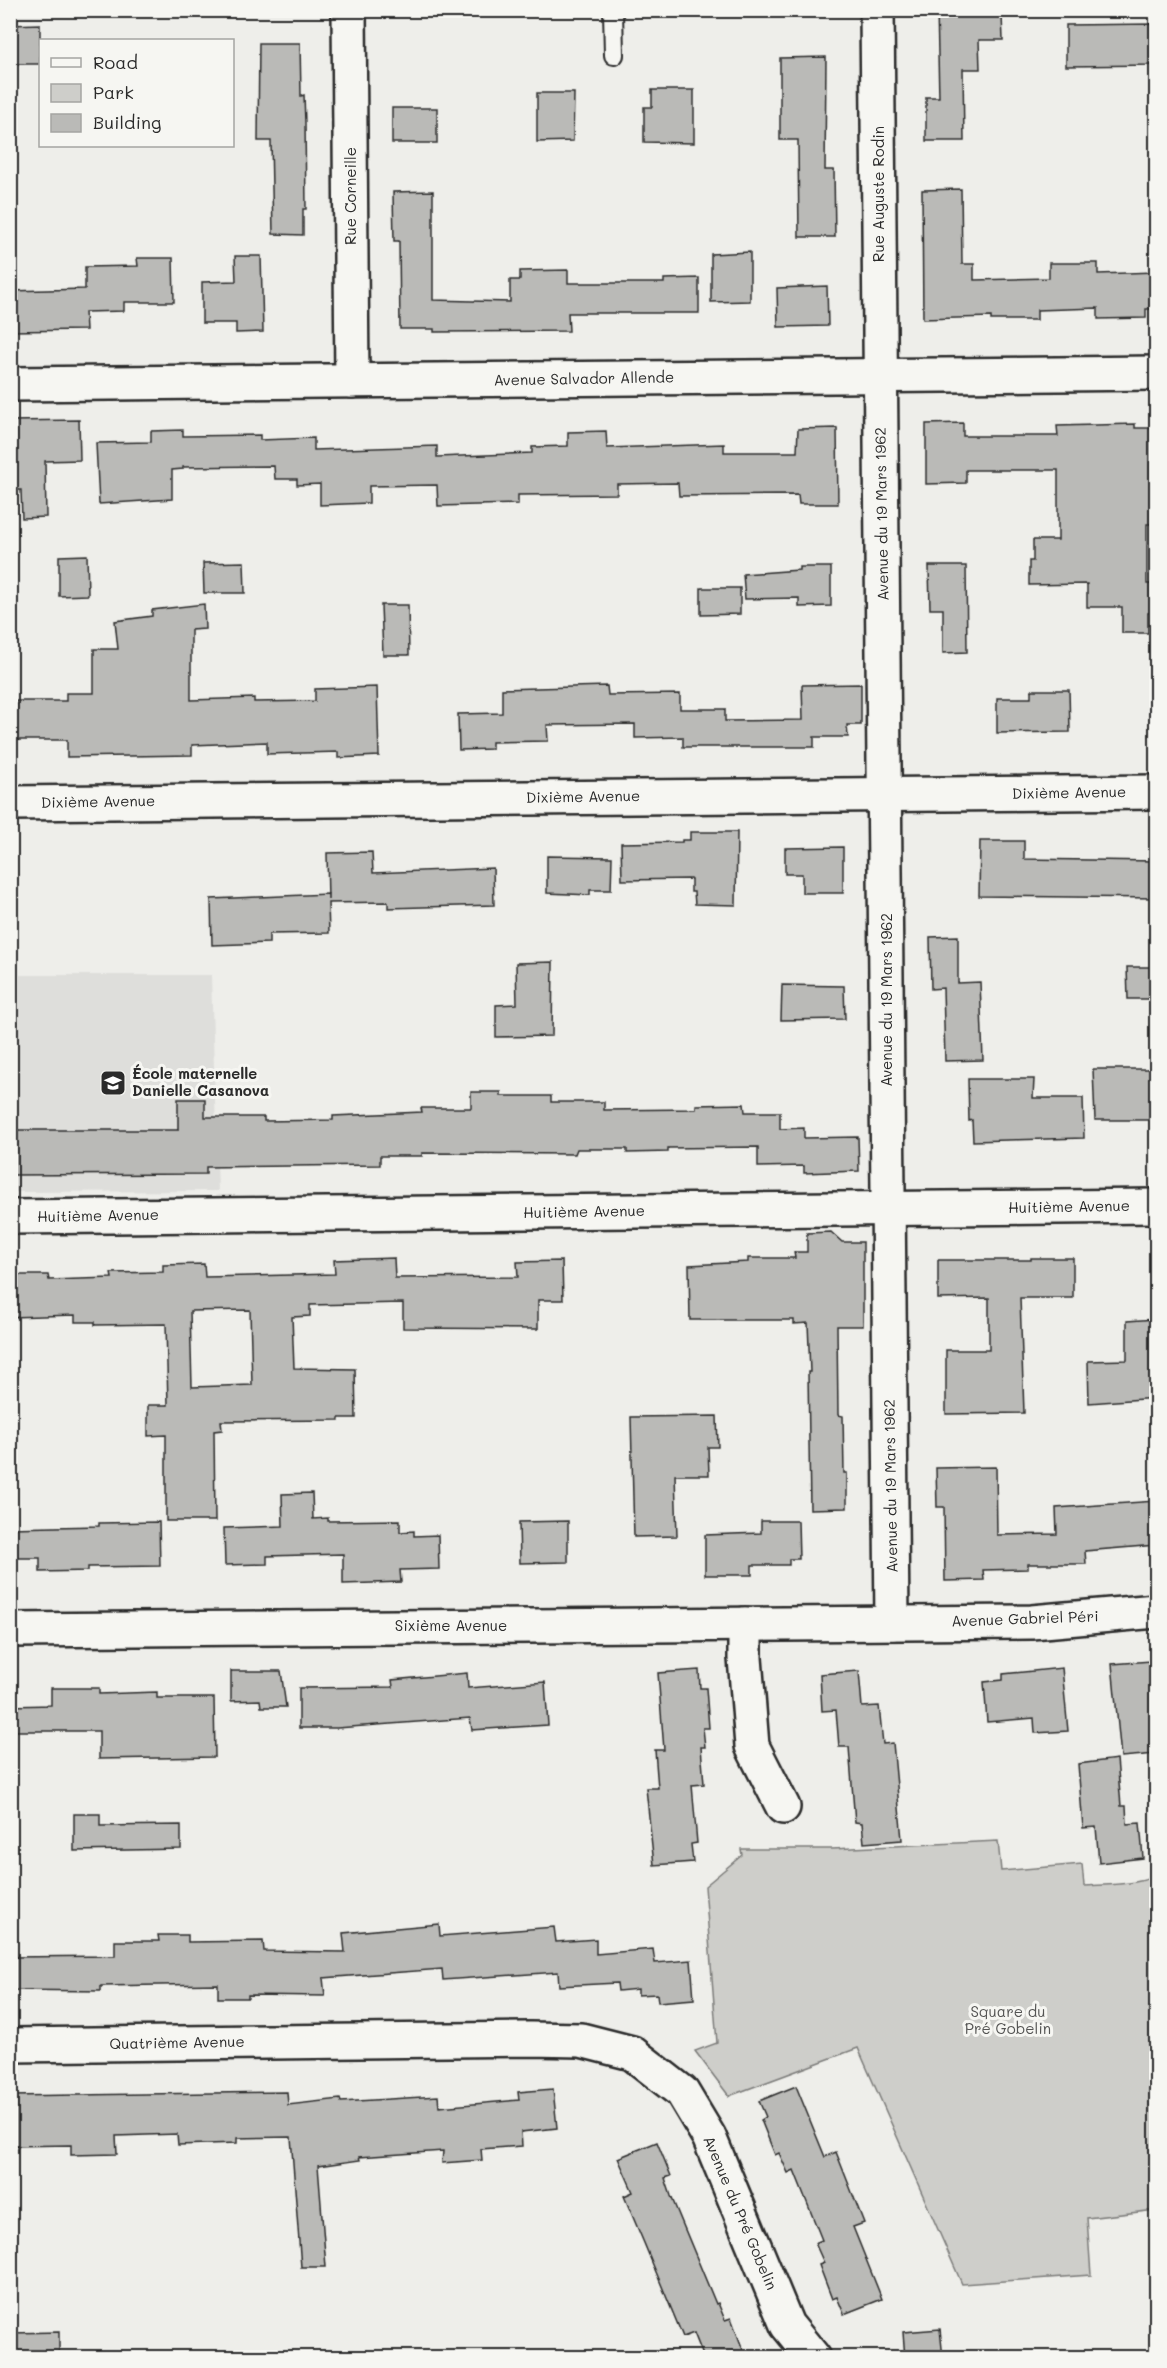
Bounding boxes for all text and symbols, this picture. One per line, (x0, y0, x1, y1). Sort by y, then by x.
legend (39, 39, 234, 147)
text: Road (93, 50, 138, 74)
text: Park (93, 80, 134, 104)
text: Building (93, 110, 161, 134)
street label: Rue Auguste Rodin (868, 126, 888, 262)
street label: Rue Corneille (340, 147, 360, 245)
street label: Avenue Salvador Allende (494, 366, 674, 390)
street label: Avenue du 19 Mars 1962 (869, 427, 893, 601)
street label: Dixième Avenue (1012, 781, 1126, 803)
street label: Dixième Avenue (526, 785, 640, 807)
street label: Dixième Avenue (41, 790, 155, 812)
street label: Avenue du 19 Mars 1962 (876, 913, 896, 1087)
place label: École maternelle Danielle Casanova (132, 1063, 269, 1100)
school or university icon: École maternelle Danielle Casanova (98, 1068, 128, 1098)
street label: Huitième Avenue (1008, 1195, 1130, 1217)
street label: Huitième Avenue (523, 1200, 645, 1222)
street label: Huitième Avenue (37, 1204, 159, 1226)
street label: Avenue du 19 Mars 1962 (878, 1399, 902, 1573)
street label: Avenue Gabriel Péri (951, 1605, 1099, 1631)
street label: Sixième Avenue (395, 1615, 507, 1635)
park label: Square du Pré Gobelin (965, 2001, 1051, 2038)
street label: Quatrième Avenue (109, 2031, 245, 2053)
street label: Avenue du Pré Gobelin (699, 2133, 782, 2293)

